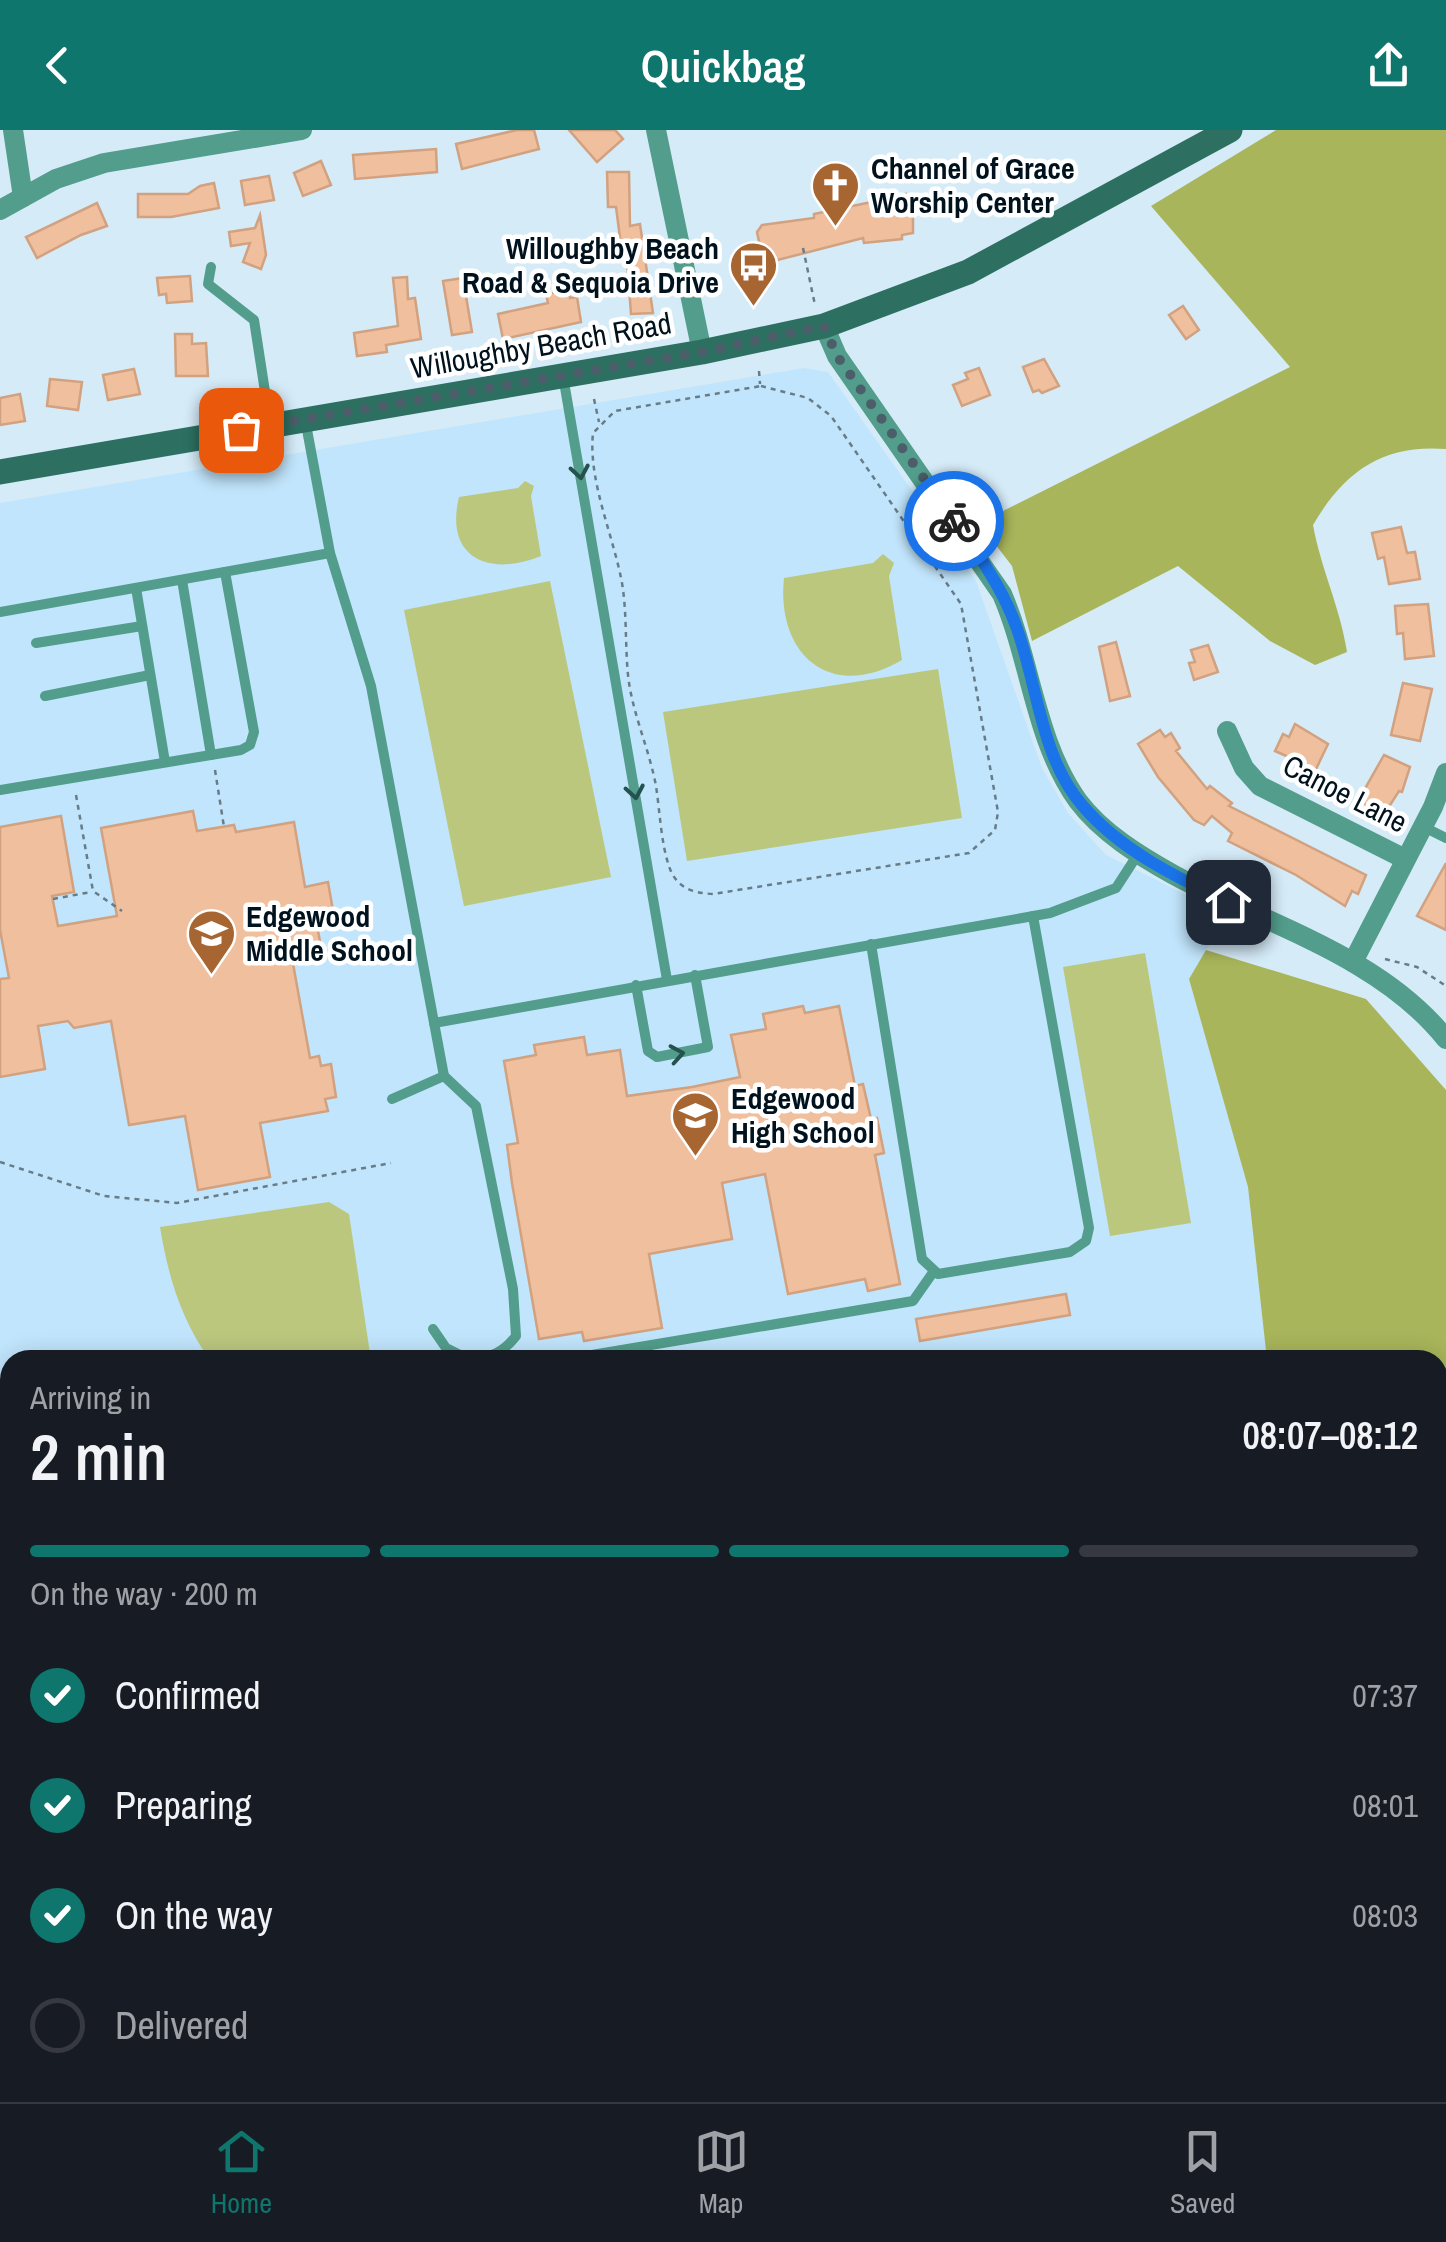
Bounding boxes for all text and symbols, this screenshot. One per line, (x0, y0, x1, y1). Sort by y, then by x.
text: Quickbag (641, 35, 805, 96)
icon: back (30, 38, 85, 93)
icon: share (1361, 38, 1416, 93)
place label: Channel of Grace Worship Center (871, 148, 1075, 222)
church icon: Channel of Grace Worship Center (810, 160, 862, 228)
place label: Willoughby Beach Road & Sequoia Drive (462, 228, 719, 302)
bus stop icon: Willoughby Beach Road & Sequoia Drive (728, 240, 780, 308)
street label: Willoughby Beach Road (407, 302, 674, 388)
pin (199, 388, 284, 473)
icon: bag (214, 403, 269, 458)
one-way arrow (568, 463, 589, 480)
courier (904, 471, 1004, 571)
icon: bike (927, 494, 982, 549)
street label: Canoe Lane (1277, 745, 1414, 841)
one-way arrow (624, 784, 645, 800)
pin (1186, 860, 1271, 945)
icon: home (1201, 875, 1256, 930)
place label: Edgewood Middle School (246, 896, 413, 970)
school or university icon: Edgewood Middle School (185, 908, 237, 976)
one-way arrow (668, 1044, 685, 1065)
place label: Edgewood High School (731, 1078, 875, 1152)
school or university icon: Edgewood High School (670, 1090, 722, 1158)
text: Arriving in (30, 1376, 151, 1419)
text: 08:07–08:12 (1242, 1410, 1418, 1461)
text: 2 min (30, 1413, 167, 1500)
text: On the way · 200 m (30, 1572, 258, 1615)
icon: check (30, 1668, 85, 1723)
text: Confirmed (115, 1670, 260, 1721)
text: 07:37 (1352, 1674, 1418, 1717)
icon: check (30, 1778, 85, 1833)
text: Preparing (115, 1780, 252, 1831)
text: 08:01 (1352, 1784, 1418, 1827)
icon: check (30, 1888, 85, 1943)
text: On the way (115, 1890, 273, 1941)
text: 08:03 (1352, 1894, 1418, 1937)
text: Delivered (115, 2000, 248, 2051)
tab: Home (211, 2124, 272, 2222)
tab: Map (694, 2124, 749, 2222)
tab: Saved (1170, 2124, 1235, 2222)

